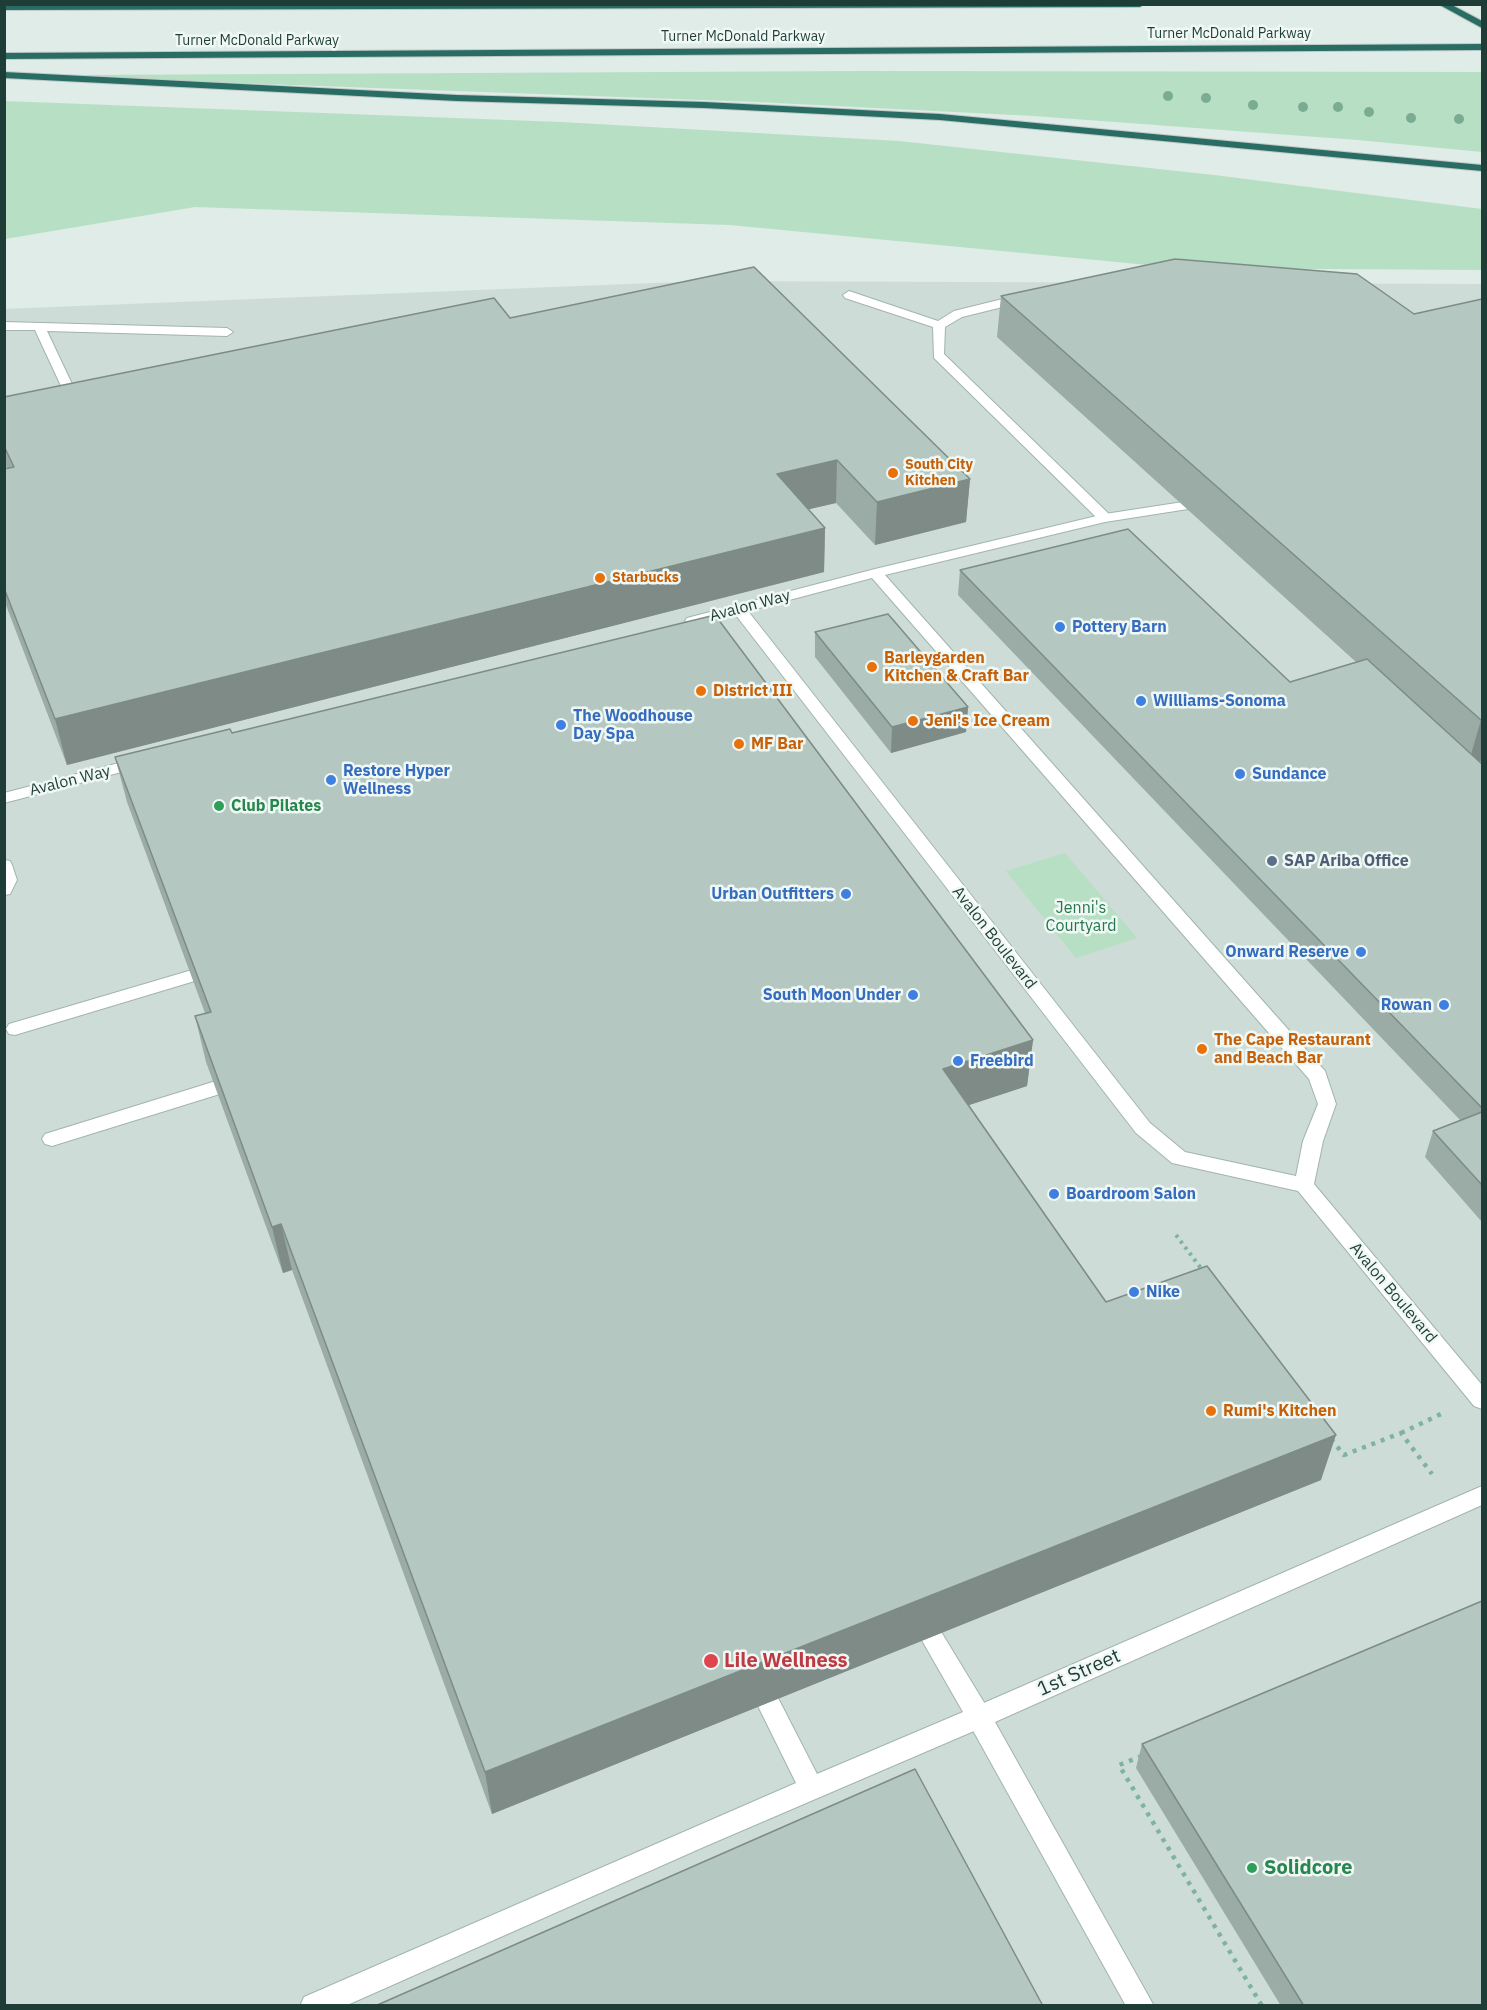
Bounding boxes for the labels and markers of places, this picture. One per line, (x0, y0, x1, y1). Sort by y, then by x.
place label: South City Kitchen (905, 457, 973, 490)
marker: South City Kitchen (886, 466, 900, 480)
place label: Starbucks (612, 570, 679, 586)
marker: Starbucks (593, 571, 607, 585)
place label: Pottery Barn (1072, 617, 1167, 637)
marker: Pottery Barn (1053, 620, 1067, 634)
place label: Barleygarden Kitchen & Craft Bar (884, 648, 1029, 686)
marker: Barleygarden Kitchen & Craft Bar (865, 660, 879, 674)
place label: District III (713, 681, 793, 701)
marker: District III (694, 684, 708, 698)
place label: Williams-Sonoma (1153, 691, 1286, 711)
marker: Williams-Sonoma (1134, 694, 1148, 708)
place label: The Woodhouse Day Spa (573, 706, 693, 744)
place label: Jeni's Ice Cream (925, 711, 1050, 731)
marker: Jeni's Ice Cream (906, 714, 920, 728)
marker: The Woodhouse Day Spa (554, 718, 568, 732)
place label: MF Bar (751, 734, 803, 754)
marker: MF Bar (732, 737, 746, 751)
place label: Restore Hyper Wellness (343, 761, 450, 799)
place label: Sundance (1252, 764, 1327, 784)
marker: Sundance (1233, 767, 1247, 781)
marker: Restore Hyper Wellness (324, 773, 338, 787)
place label: Club Pilates (231, 796, 321, 816)
marker: Club Pilates (212, 799, 226, 813)
place label: SAP Ariba Office (1284, 851, 1409, 871)
marker: SAP Ariba Office (1265, 854, 1279, 868)
place label: Urban Outfitters (711, 884, 834, 904)
marker: Urban Outfitters (839, 887, 853, 901)
place label: Onward Reserve (1225, 942, 1349, 962)
marker: Onward Reserve (1354, 945, 1368, 959)
place label: South Moon Under (763, 985, 901, 1005)
marker: South Moon Under (906, 988, 920, 1002)
place label: Rowan (1381, 995, 1432, 1015)
marker: Rowan (1437, 998, 1451, 1012)
place label: The Cape Restaurant and Beach Bar (1214, 1030, 1371, 1068)
marker: The Cape Restaurant and Beach Bar (1195, 1042, 1209, 1056)
place label: Freebird (970, 1051, 1034, 1071)
marker: Freebird (951, 1054, 965, 1068)
place label: Boardroom Salon (1066, 1184, 1196, 1204)
marker: Boardroom Salon (1047, 1187, 1061, 1201)
place label: Nike (1146, 1282, 1180, 1302)
marker: Nike (1127, 1285, 1141, 1299)
place label: Rumi's Kitchen (1223, 1401, 1336, 1421)
marker: Rumi's Kitchen (1204, 1404, 1218, 1418)
place label: Lile Wellness (724, 1649, 848, 1673)
marker: Lile Wellness (702, 1652, 720, 1670)
place label: Solidcore (1264, 1856, 1352, 1880)
marker: Solidcore (1245, 1861, 1259, 1875)

